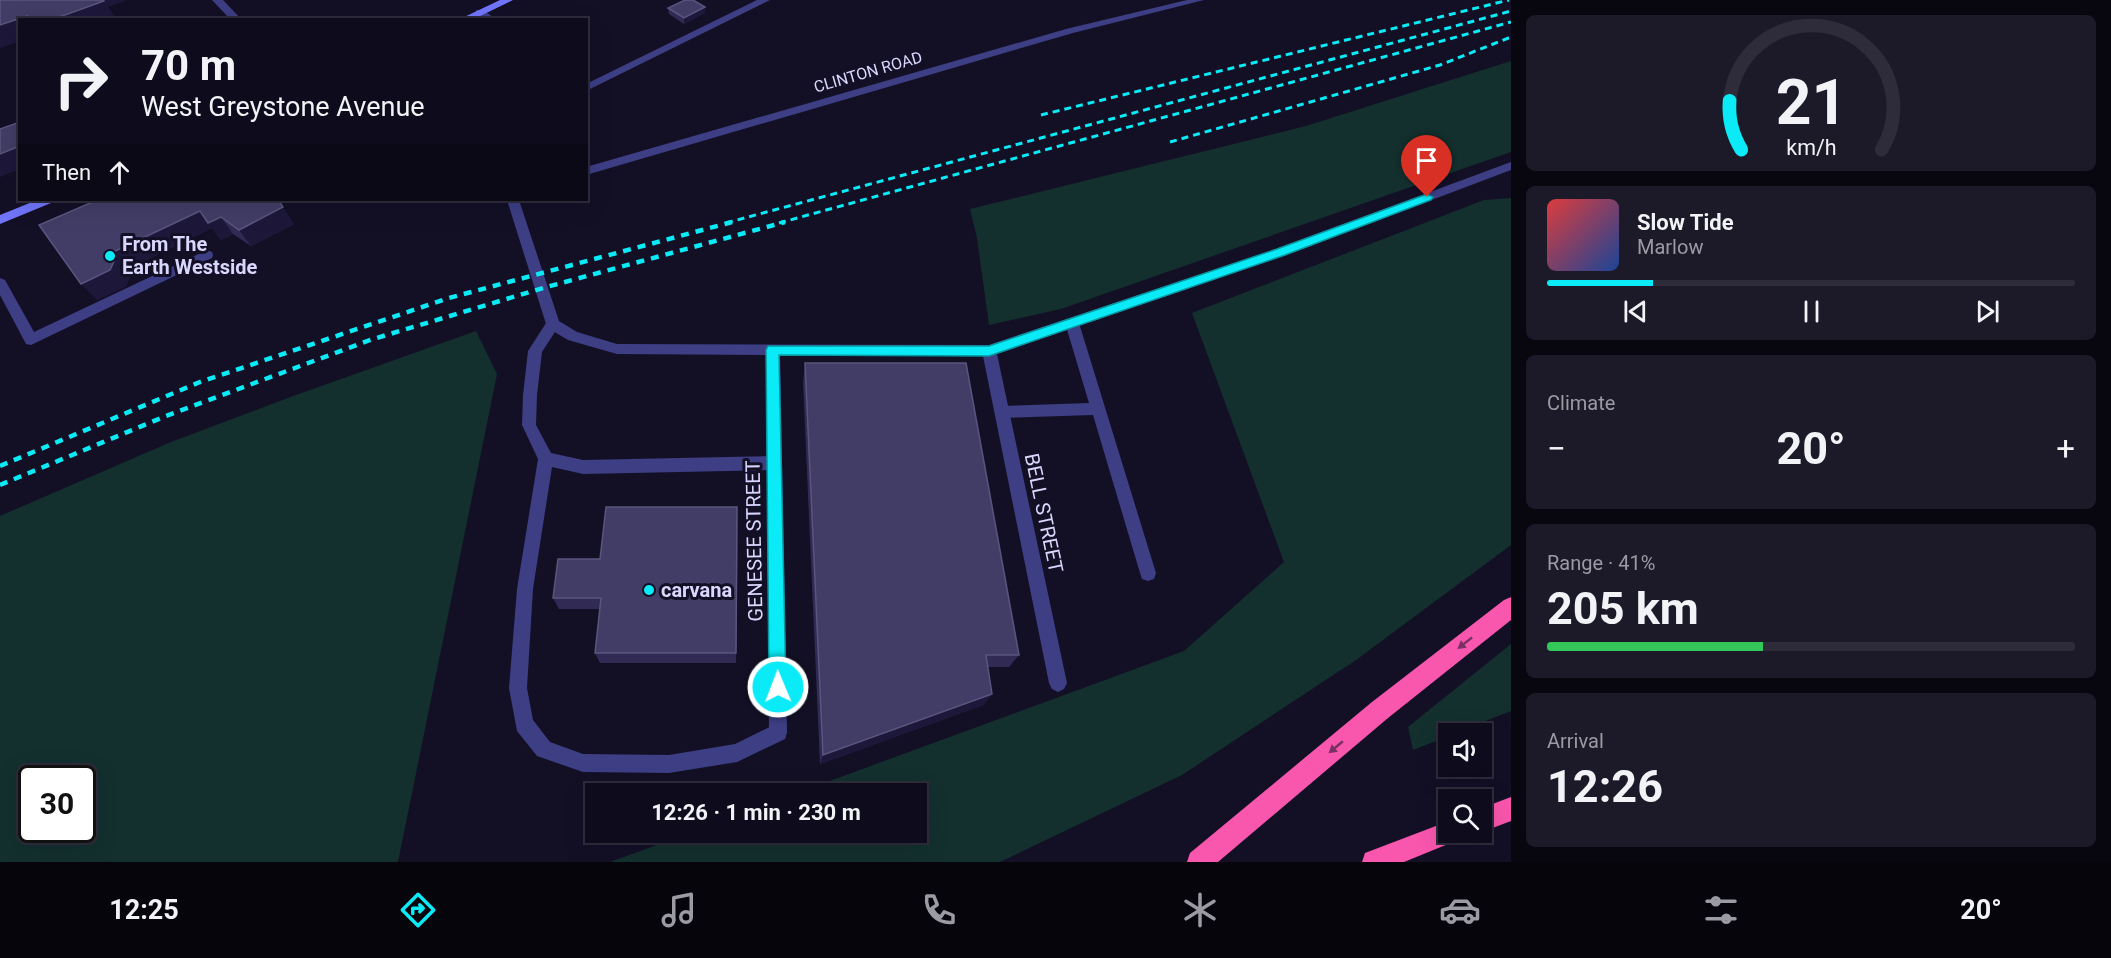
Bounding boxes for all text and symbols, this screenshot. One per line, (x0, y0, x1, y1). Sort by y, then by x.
text: 70 m (141, 41, 236, 90)
icon: right (42, 42, 120, 120)
street label: CLINTON ROAD (812, 47, 924, 97)
text: 21 (1775, 66, 1847, 139)
text: West Greystone Avenue (141, 91, 425, 123)
pin (1401, 135, 1452, 197)
text: km/h (1786, 135, 1836, 160)
icon: arrive (1410, 144, 1443, 177)
icon: ahead (103, 156, 136, 189)
text: Then (42, 160, 91, 185)
text: Slow Tide (1637, 210, 1734, 235)
place label: From The Earth Westside (122, 232, 258, 279)
text: Marlow (1637, 235, 1703, 259)
marker: From The Earth Westside (103, 249, 117, 263)
icon: previous (1619, 295, 1652, 328)
icon: pause (1795, 295, 1828, 328)
icon: next (1971, 295, 2004, 328)
text: Climate (1547, 391, 1615, 415)
text: 20° (1776, 422, 1846, 475)
text: − (1547, 429, 1566, 468)
text: + (2056, 429, 2075, 468)
street label: BELL STREET (1020, 451, 1068, 575)
street label: GENESEE STREET (741, 460, 767, 622)
text: Range · 41% (1547, 551, 1655, 575)
place label: carvana (661, 578, 733, 602)
text: 205 km (1547, 582, 1699, 635)
marker: carvana (642, 583, 656, 597)
one-way arrow (1457, 637, 1473, 650)
position arrow (746, 655, 810, 719)
map controls (1438, 723, 1492, 843)
button: sound (1438, 723, 1492, 777)
text: Arrival (1547, 729, 1604, 753)
one-way arrow (1328, 741, 1344, 754)
text: 12:26 (1547, 760, 1663, 813)
speed limit sign: 30 (18, 765, 96, 843)
button: search (1438, 789, 1492, 843)
text: 12:26 · 1 min · 230 m (651, 800, 861, 825)
icon: directions (397, 889, 439, 931)
icon: music (658, 889, 700, 931)
icon: phone (918, 889, 960, 931)
icon: climate (1179, 889, 1221, 931)
icon: car (1439, 889, 1481, 931)
icon: filters (1700, 889, 1742, 931)
text: 12:25 (109, 894, 179, 926)
text: 20° (1960, 894, 2002, 926)

